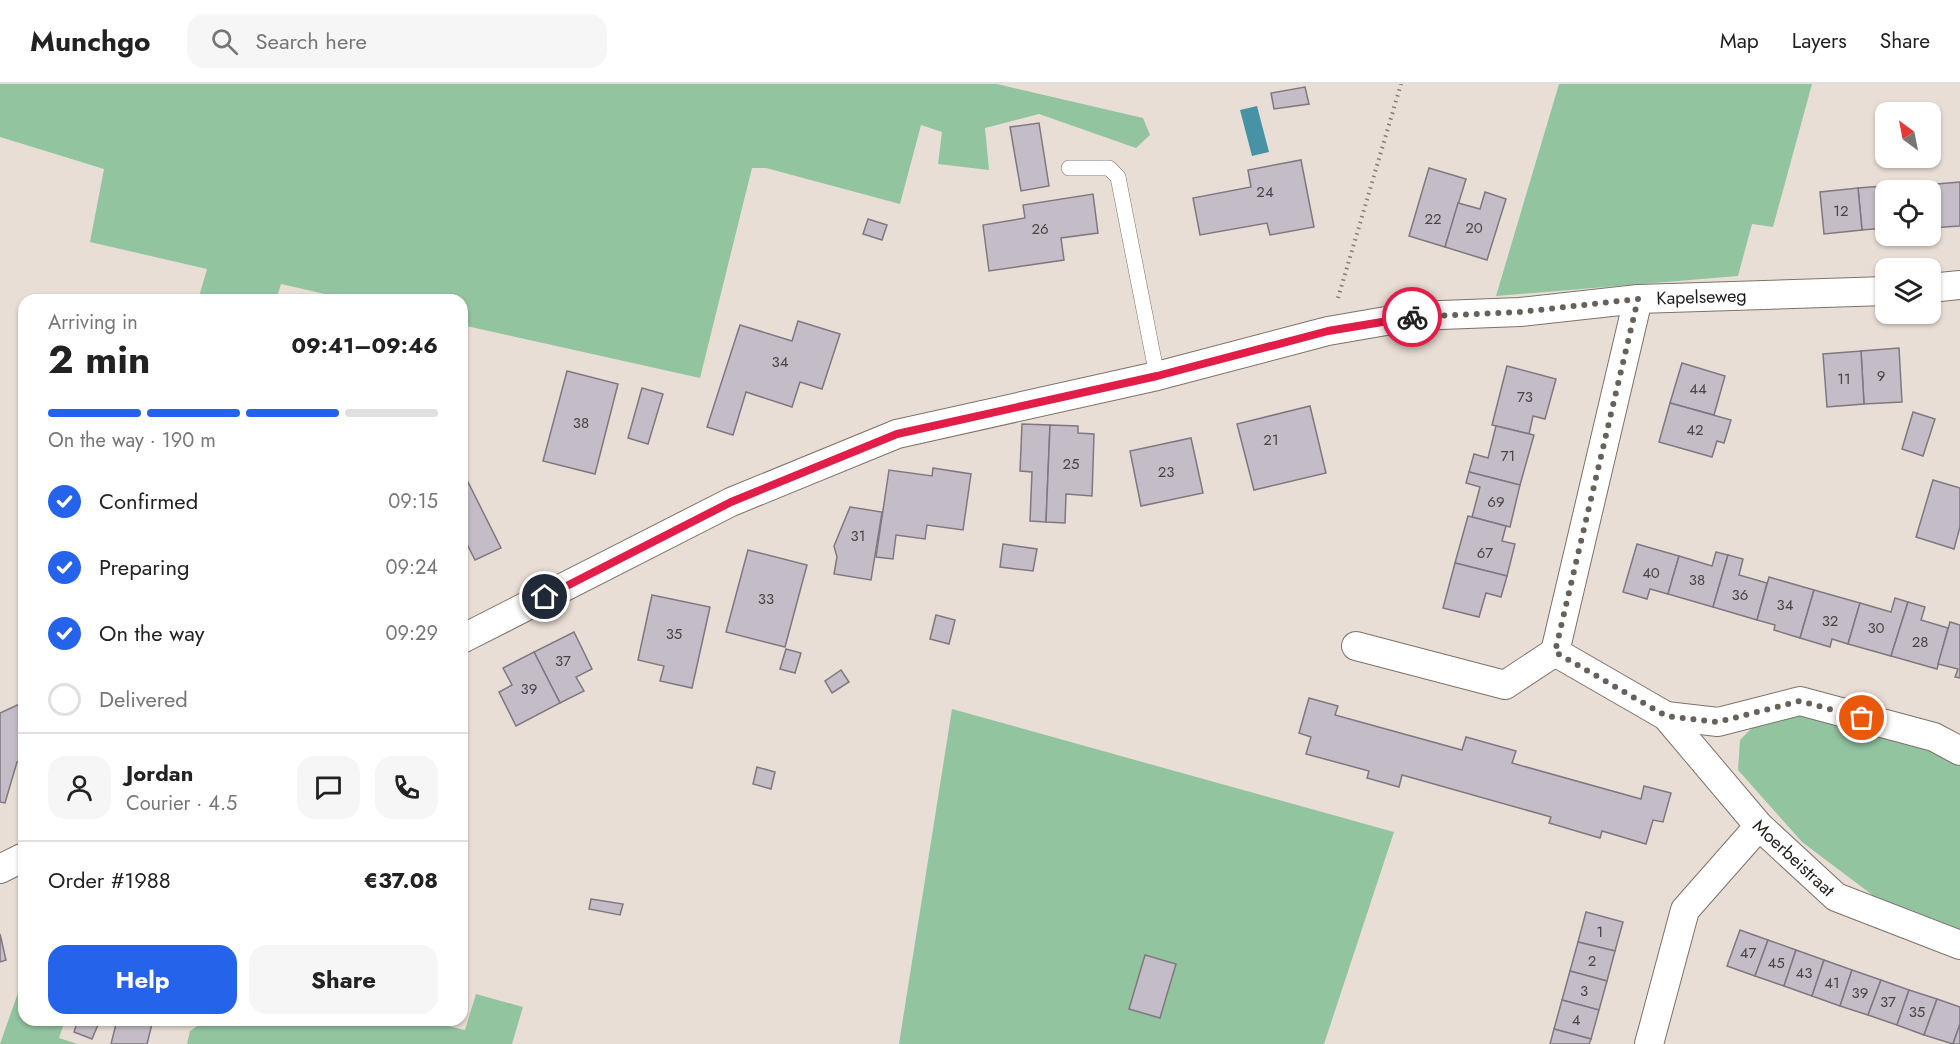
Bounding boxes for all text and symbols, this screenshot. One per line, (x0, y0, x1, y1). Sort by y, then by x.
search box (187, 14, 607, 68)
text: Munchgo (30, 21, 151, 62)
icon: search (208, 25, 241, 58)
text: Search here (256, 25, 367, 57)
text: Map (1720, 26, 1759, 56)
text: Layers (1792, 26, 1847, 56)
text: Share (1880, 26, 1930, 56)
north arrow (1875, 102, 1941, 168)
map controls (1875, 102, 1941, 324)
button: locate (1875, 180, 1941, 246)
house number: 24 (1256, 181, 1274, 203)
house number: 12 (1833, 200, 1849, 222)
house number: 22 (1424, 208, 1442, 230)
house number: 20 (1465, 217, 1483, 239)
house number: 26 (1031, 218, 1049, 240)
button: layers (1875, 258, 1941, 324)
street label: Kapelseweg (1656, 283, 1747, 311)
courier (1382, 287, 1442, 347)
icon: bike (1396, 301, 1429, 334)
text: Arriving in (48, 308, 138, 337)
text: 09:41–09:46 (291, 329, 438, 361)
text: 2 min (48, 331, 150, 388)
house number: 34 (772, 351, 789, 373)
house number: 9 (1877, 365, 1885, 387)
house number: 11 (1837, 368, 1851, 390)
house number: 44 (1689, 378, 1707, 400)
house number: 73 (1517, 386, 1533, 408)
house number: 38 (573, 412, 589, 434)
house number: 42 (1686, 419, 1704, 441)
text: On the way · 190 m (48, 426, 216, 455)
house number: 21 (1263, 429, 1279, 451)
house number: 71 (1501, 445, 1515, 467)
house number: 25 (1063, 453, 1080, 475)
house number: 23 (1158, 461, 1174, 483)
icon: check (48, 485, 81, 518)
text: Confirmed (99, 485, 198, 517)
text: 09:15 (388, 487, 438, 516)
house number: 69 (1487, 491, 1505, 513)
house number: 31 (851, 525, 865, 547)
house number: 67 (1477, 542, 1493, 564)
icon: check (48, 551, 81, 584)
text: Preparing (99, 551, 190, 583)
text: 09:24 (385, 553, 438, 582)
house number: 40 (1642, 562, 1660, 584)
house number: 38 (1689, 569, 1705, 591)
pin (519, 571, 570, 622)
icon: home (528, 580, 561, 613)
house number: 36 (1732, 584, 1748, 606)
house number: 33 (758, 588, 774, 610)
house number: 34 (1777, 594, 1794, 616)
house number: 32 (1822, 610, 1838, 632)
icon: check (48, 617, 81, 650)
text: On the way (99, 617, 204, 649)
house number: 30 (1867, 617, 1885, 639)
text: 09:29 (386, 619, 438, 648)
house number: 35 (666, 623, 682, 645)
house number: 28 (1912, 631, 1928, 653)
house number: 37 (555, 650, 571, 672)
house number: 39 (521, 678, 537, 700)
text: Delivered (99, 683, 188, 715)
pin (1836, 692, 1887, 743)
icon: bag (1845, 701, 1878, 734)
button: person (48, 756, 111, 819)
button: chat (297, 756, 360, 819)
button: phone (375, 756, 438, 819)
text: Jordan (126, 757, 193, 789)
text: Courier · 4.5 (126, 789, 237, 818)
street label: Moerbeistraat (1747, 813, 1841, 903)
text: Order #1988 (48, 864, 171, 896)
text: €37.08 (364, 864, 438, 896)
house number: 1 (1597, 921, 1603, 943)
house number: 47 (1740, 942, 1756, 964)
button: Help (48, 945, 237, 1014)
button: Share (249, 945, 438, 1014)
house number: 2 (1588, 950, 1596, 972)
house number: 45 (1767, 952, 1785, 974)
house number: 43 (1796, 962, 1812, 984)
house number: 41 (1824, 972, 1840, 994)
house number: 3 (1580, 980, 1588, 1002)
house number: 39 (1852, 982, 1868, 1004)
house number: 37 (1880, 991, 1896, 1013)
house number: 35 (1909, 1001, 1925, 1023)
house number: 4 (1572, 1009, 1581, 1031)

